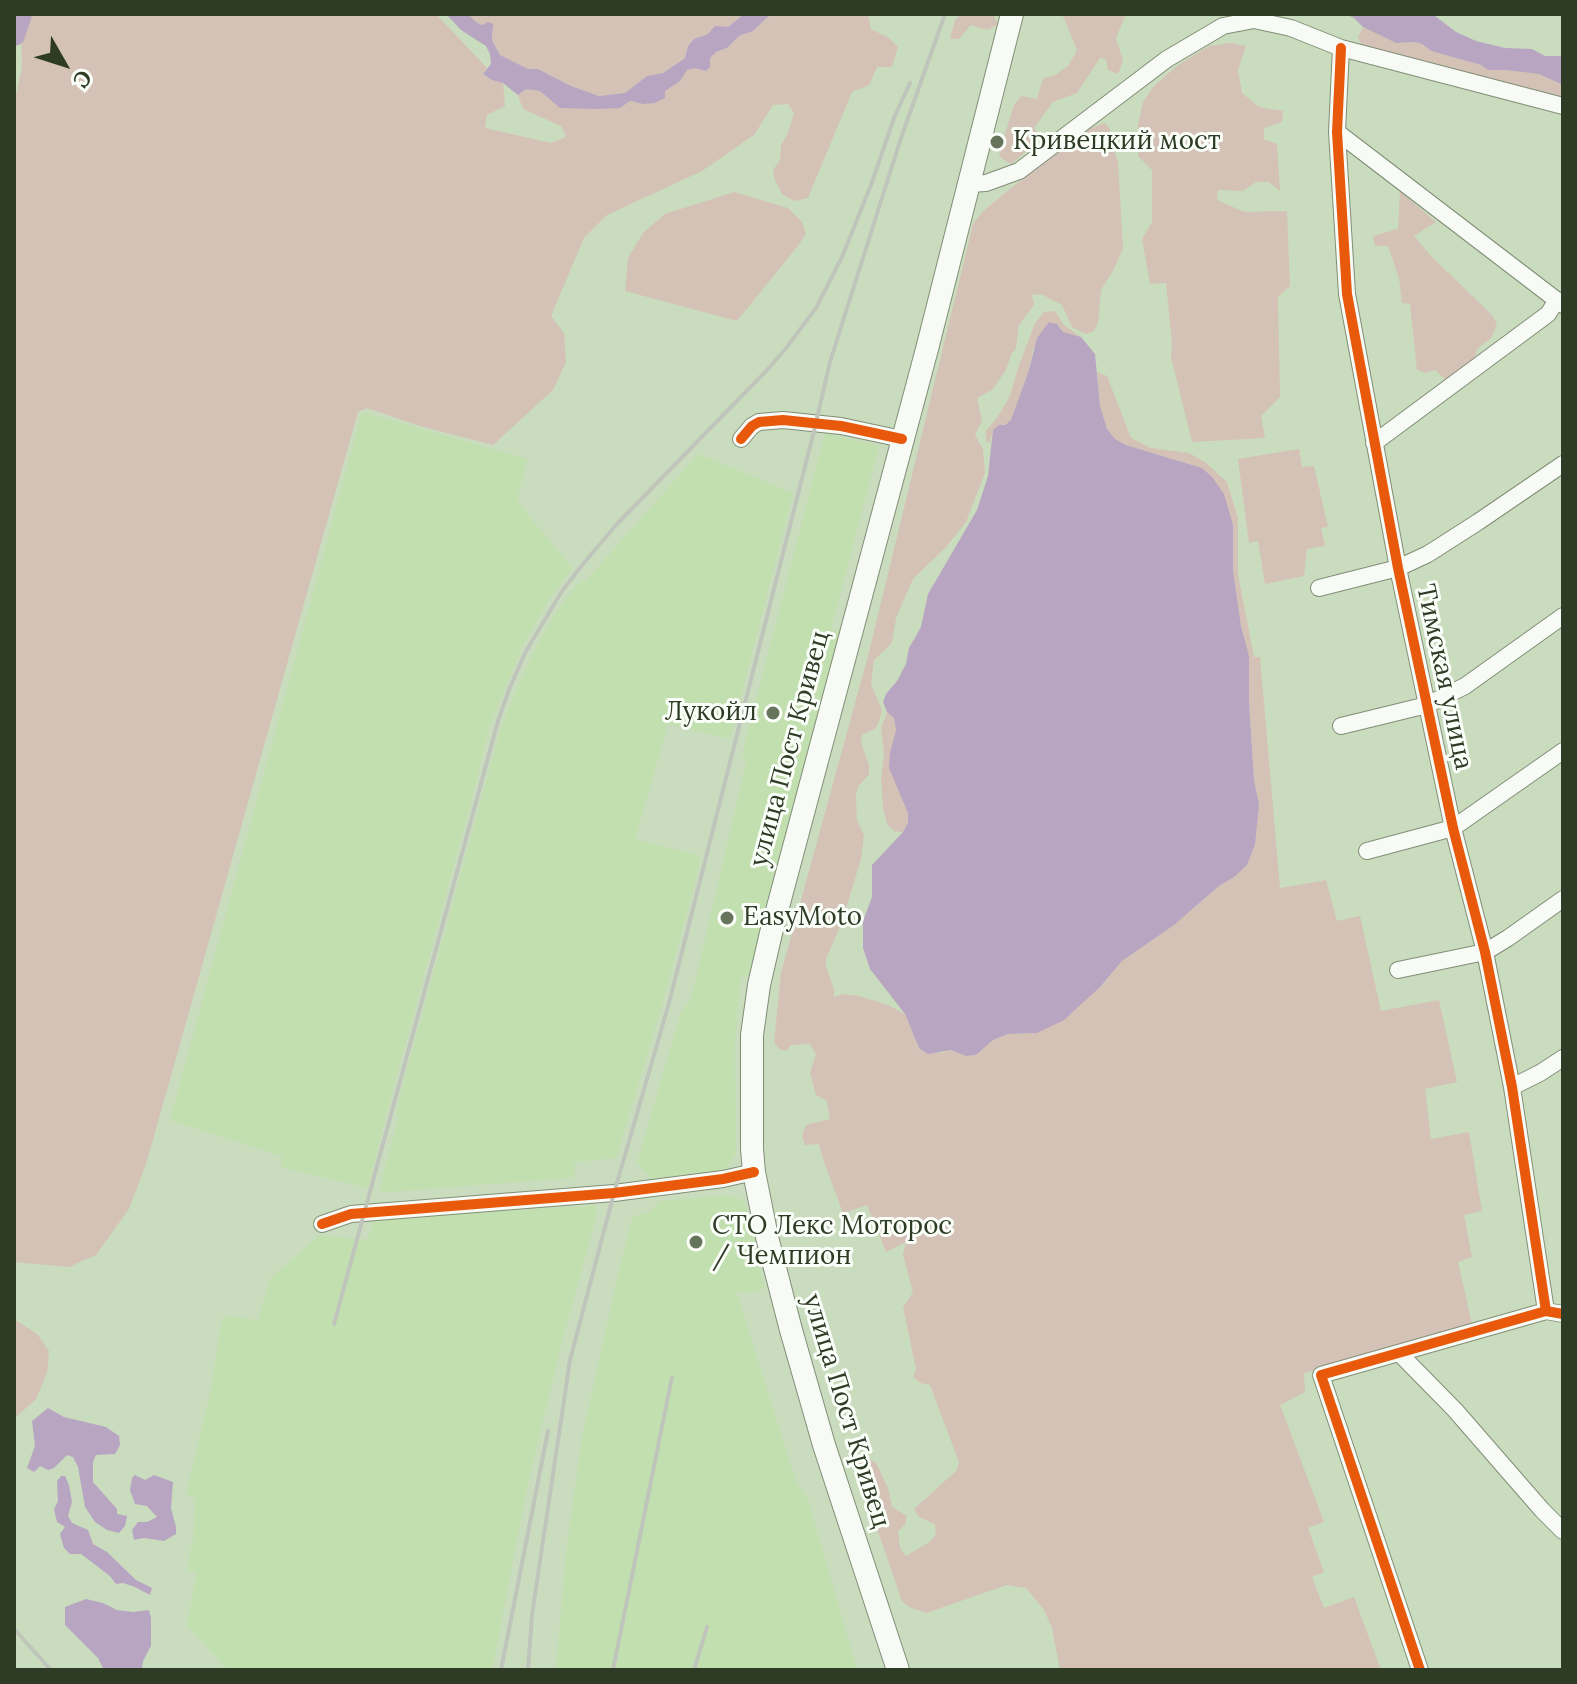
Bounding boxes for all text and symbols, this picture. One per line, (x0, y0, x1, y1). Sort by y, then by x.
north arrow (24, 24, 104, 104)
text: С (67, 64, 98, 94)
place label: Кривецкий мост (1013, 126, 1221, 158)
marker: Кривецкий мост (988, 133, 1006, 151)
street label: Тимская улица (1409, 581, 1479, 773)
street label: улица Пост Кривец (744, 628, 836, 870)
place label: Лукойл (665, 697, 757, 729)
marker: Лукойл (764, 704, 782, 722)
place label: EasyMoto (743, 902, 862, 934)
marker: EasyMoto (718, 909, 736, 927)
place label: СТО Лекс Моторос / Чемпион (712, 1211, 952, 1272)
marker: СТО Лекс Моторос / Чемпион (687, 1233, 705, 1251)
street label: улица Пост Кривец (796, 1290, 896, 1532)

